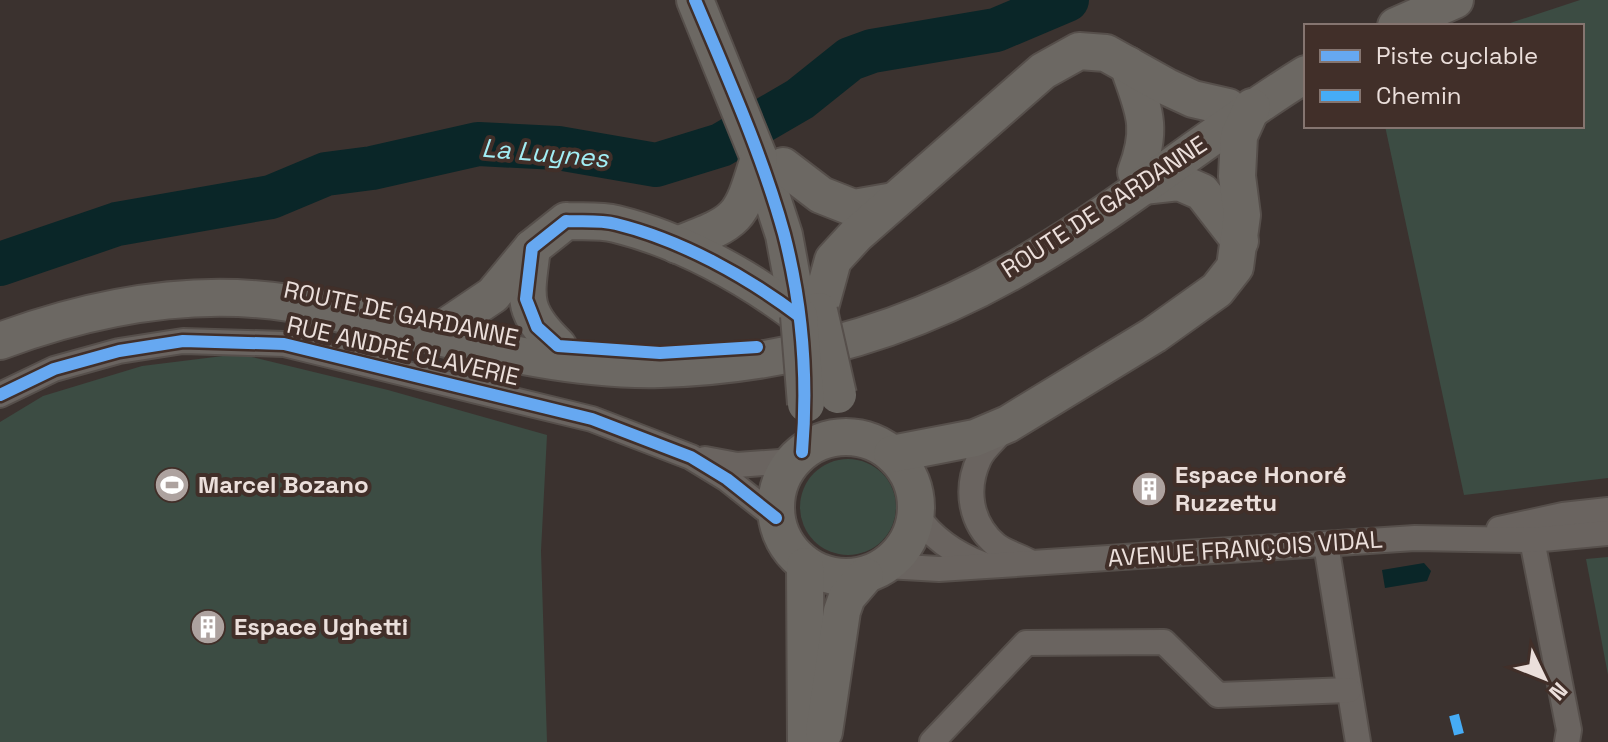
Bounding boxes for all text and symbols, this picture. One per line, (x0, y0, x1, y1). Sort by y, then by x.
legend (1304, 24, 1584, 128)
text: Piste cyclable (1376, 40, 1538, 71)
text: Chemin (1376, 80, 1462, 111)
street label: ROUTE DE GARDANNE (995, 129, 1212, 285)
water label: La Luynes (480, 131, 611, 176)
street label: ROUTE DE GARDANNE (281, 274, 521, 354)
street label: RUE ANDRÉ CLAVERIE (284, 309, 522, 392)
place label: Espace Honoré Ruzzettu (1175, 459, 1347, 518)
sports icon: Marcel Bozano (153, 466, 191, 504)
place label: Marcel Bozano (198, 469, 369, 500)
building icon: Espace Honoré Ruzzettu (1130, 470, 1168, 508)
street label: AVENUE FRANÇOIS VIDAL (1106, 523, 1383, 574)
building icon: Espace Ughetti (189, 608, 227, 646)
place label: Espace Ughetti (234, 611, 408, 642)
north arrow (1504, 638, 1584, 718)
text: N (1543, 677, 1574, 707)

